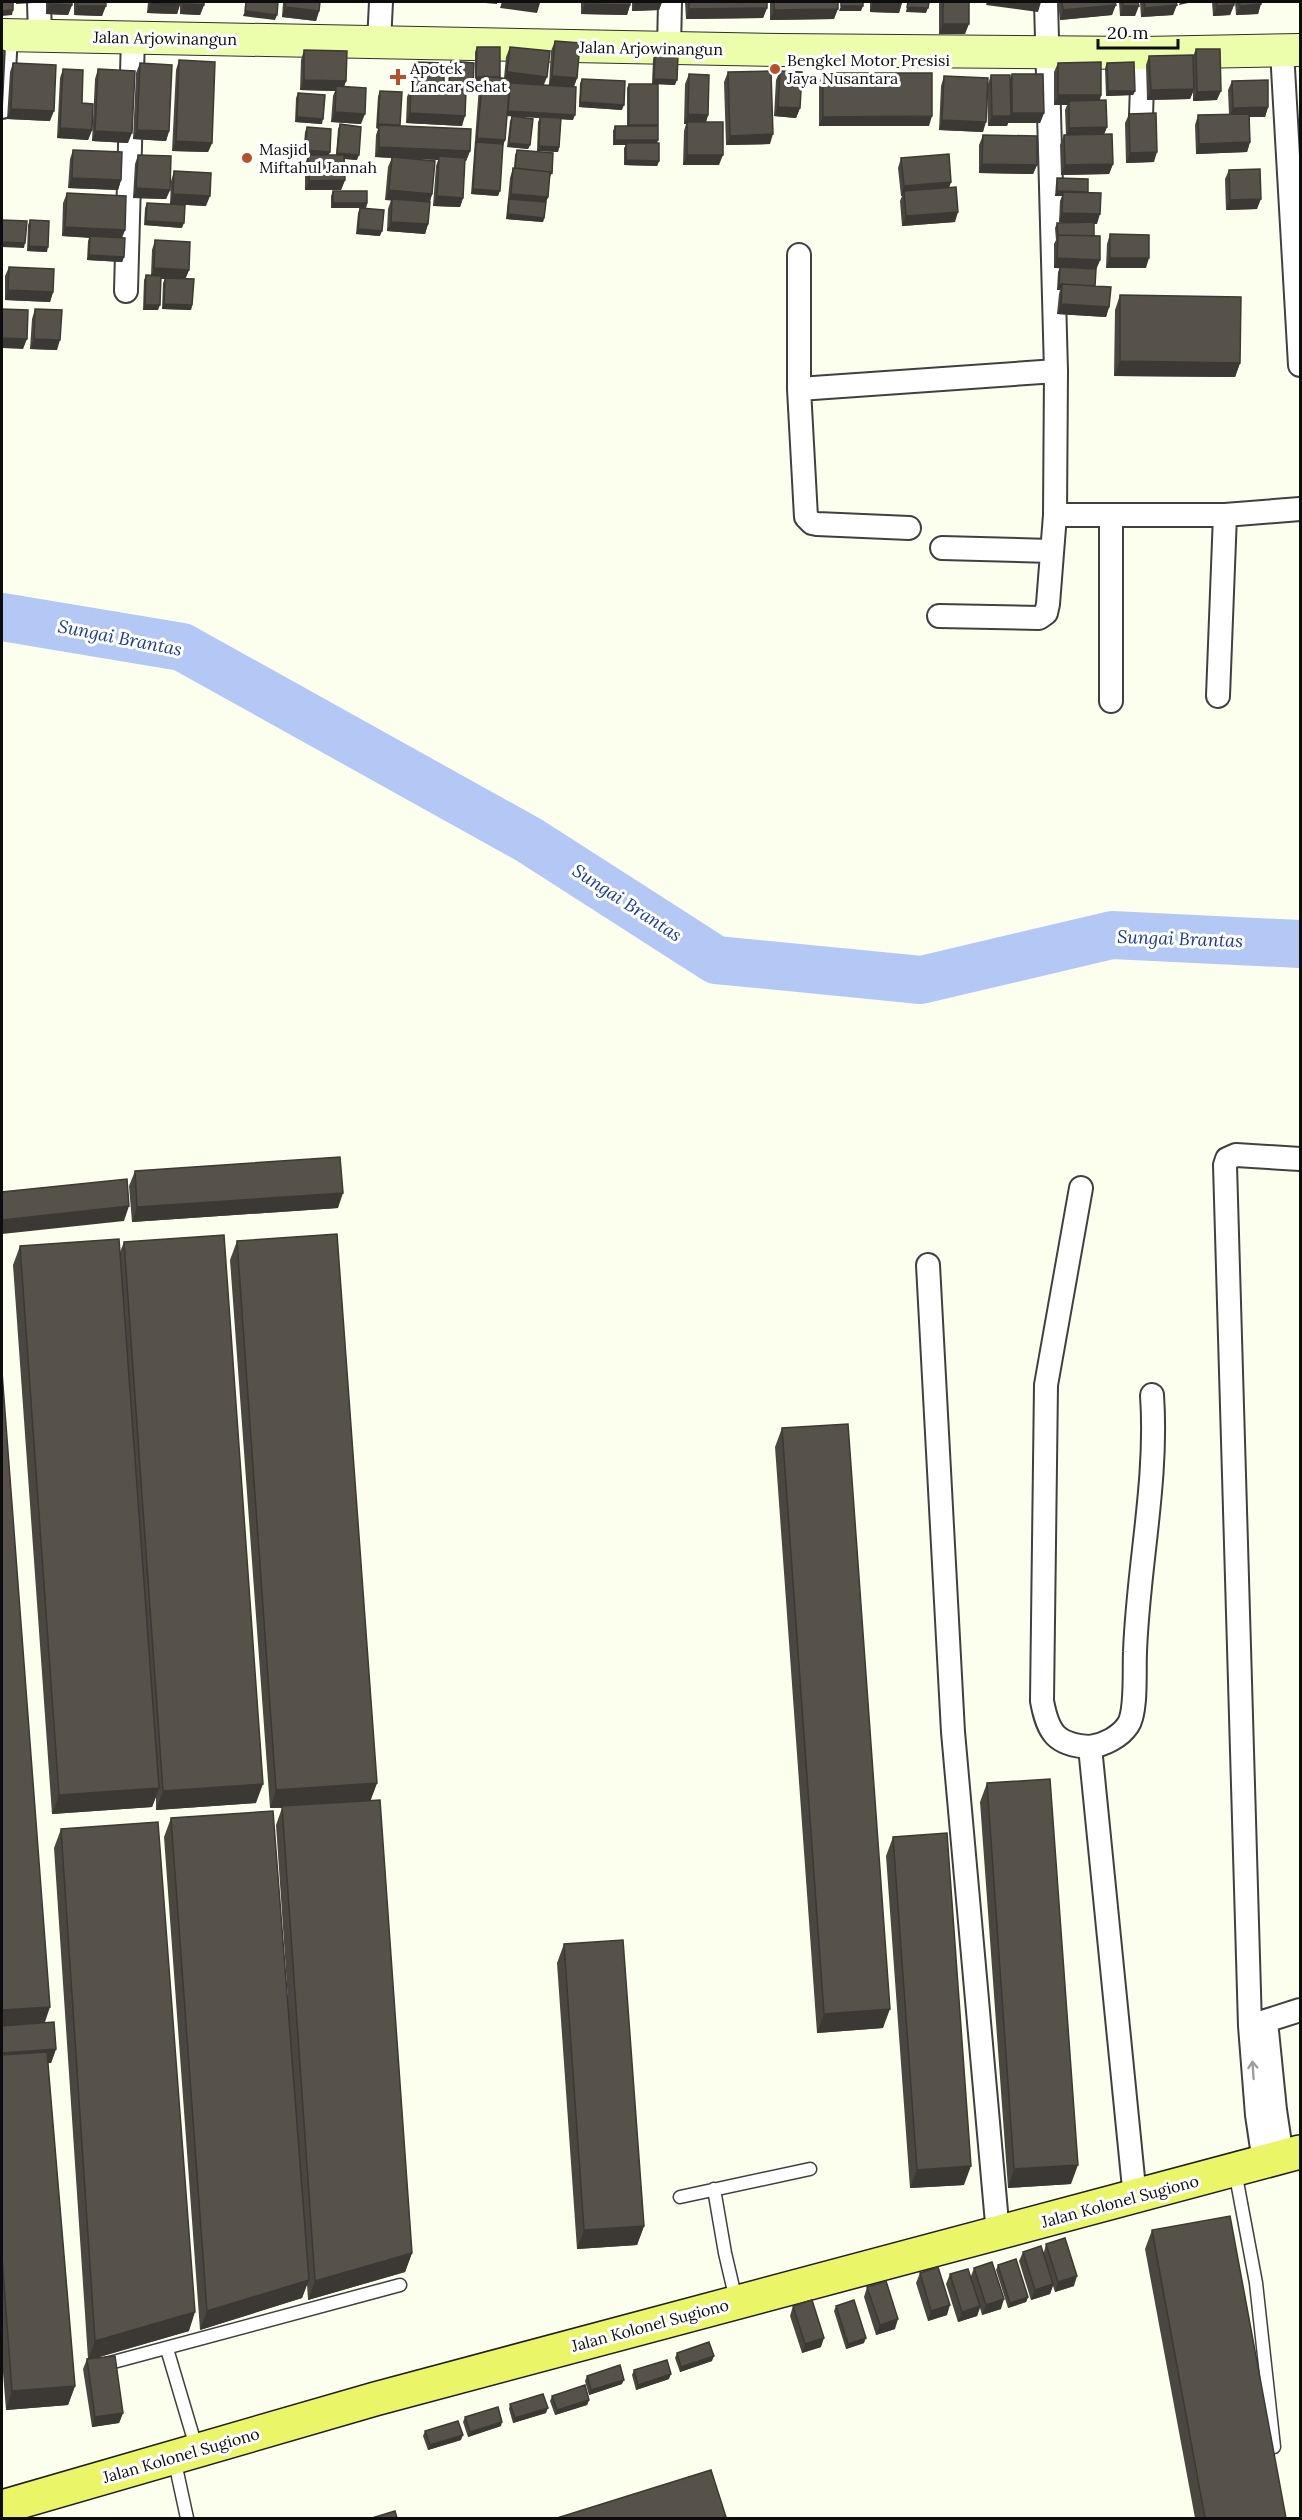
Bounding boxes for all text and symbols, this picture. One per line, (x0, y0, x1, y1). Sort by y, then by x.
scale bar (1098, 12, 1178, 50)
text: 20 m (1107, 21, 1149, 44)
street label: Jalan Arjowinangun (92, 27, 237, 49)
street label: Jalan Arjowinangun (578, 37, 723, 59)
place label: Bengkel Motor Presisi Jaya Nusantara (786, 50, 950, 88)
place label: Apotek Lancar Sehat (409, 58, 508, 96)
marker: Bengkel Motor Presisi Jaya Nusantara (768, 62, 782, 76)
marker: Apotek Lancar Sehat (391, 70, 405, 84)
place label: Masjid Miftahul Jannah (259, 139, 378, 177)
marker: Masjid Miftahul Jannah (240, 151, 254, 165)
water label: Sungai Brantas (56, 614, 184, 661)
water label: Sungai Brantas (568, 859, 686, 946)
water label: Sungai Brantas (1117, 925, 1243, 952)
one-way arrow (1248, 2061, 1259, 2081)
street label: Jalan Kolonel Sugiono (1038, 2170, 1201, 2232)
street label: Jalan Kolonel Sugiono (568, 2294, 731, 2356)
street label: Jalan Kolonel Sugiono (99, 2423, 262, 2487)

